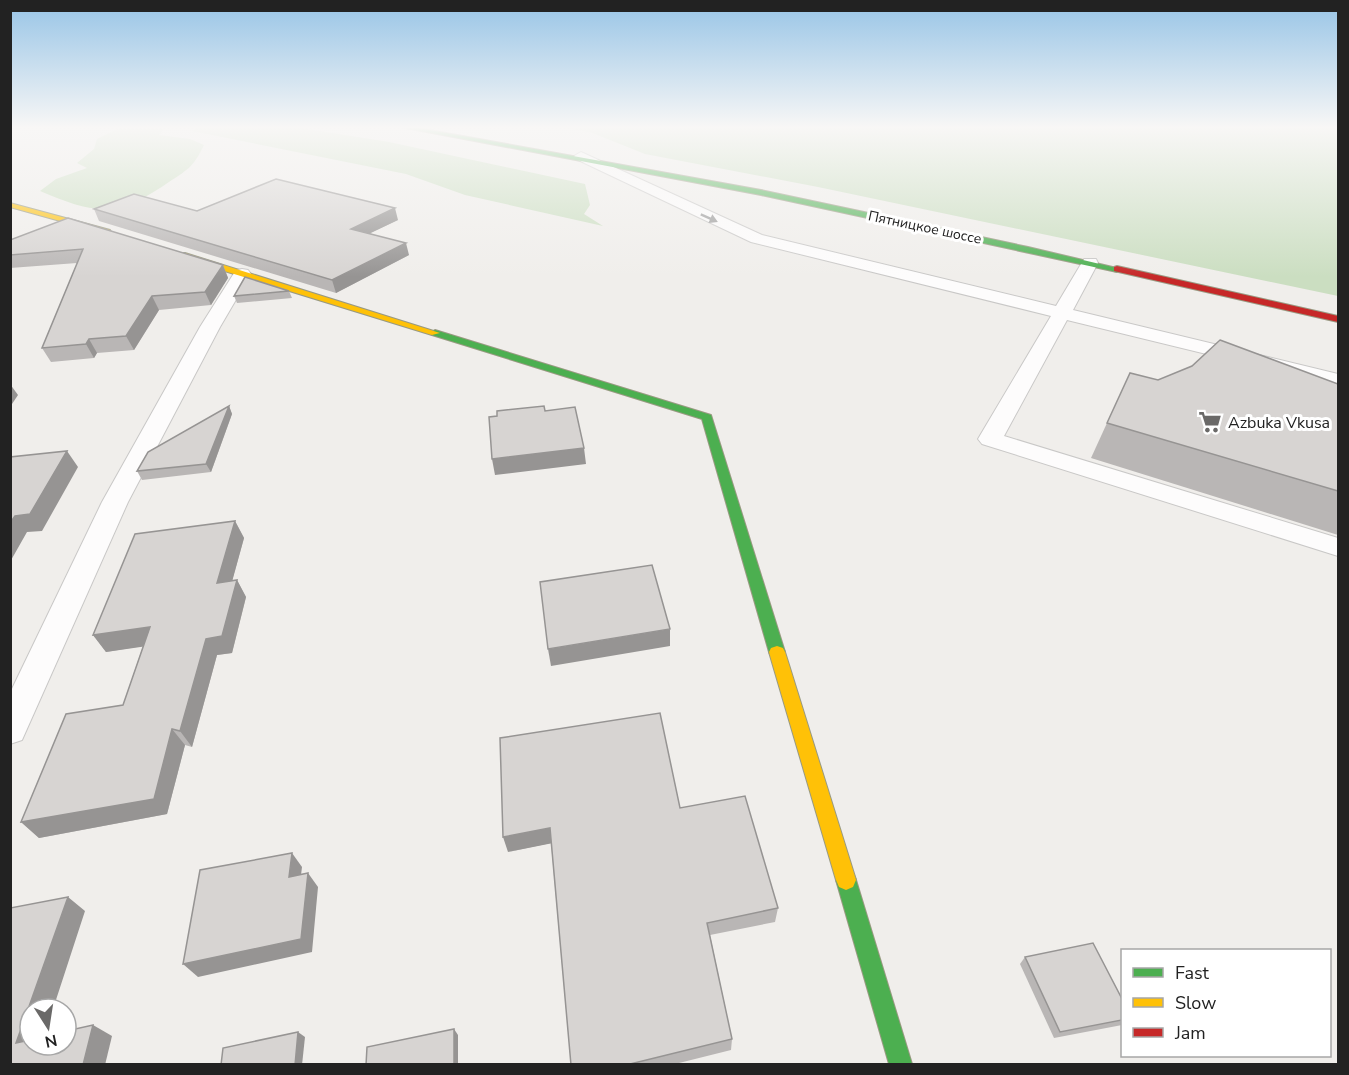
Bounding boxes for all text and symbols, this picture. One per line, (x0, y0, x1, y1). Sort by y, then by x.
street label: Пятницкое шоссе (866, 206, 983, 249)
one-way arrow (700, 214, 717, 223)
supermarket icon: Azbuka Vkusa (1197, 409, 1223, 435)
place label: Azbuka Vkusa (1228, 412, 1330, 434)
legend (1121, 949, 1331, 1057)
text: Fast (1175, 961, 1210, 985)
text: Slow (1175, 991, 1216, 1015)
north arrow (18, 997, 78, 1057)
text: Jam (1174, 1021, 1206, 1045)
text: N (43, 1029, 59, 1053)

